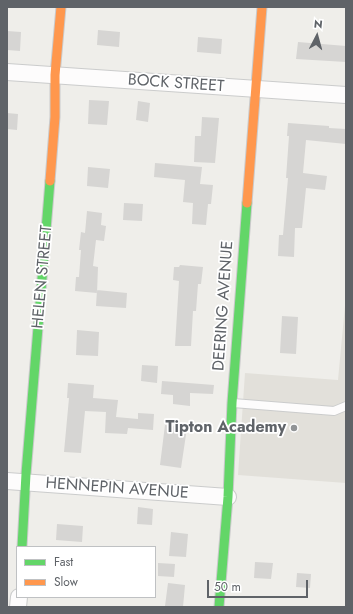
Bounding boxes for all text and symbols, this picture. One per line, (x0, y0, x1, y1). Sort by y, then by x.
north arrow (297, 16, 337, 56)
text: N (313, 16, 323, 32)
street label: BOCK STREET (127, 71, 225, 97)
street label: HELEN STREET (29, 225, 57, 329)
street label: DEERING AVENUE (210, 240, 238, 372)
place label: Tipton Academy (166, 418, 286, 438)
marker: Tipton Academy (289, 423, 299, 433)
street label: HENNEPIN AVENUE (45, 474, 189, 504)
legend (16, 546, 156, 598)
text: Fast (54, 553, 73, 571)
scale bar (209, 572, 310, 598)
text: Slow (54, 573, 78, 591)
text: 50 m (214, 578, 241, 596)

